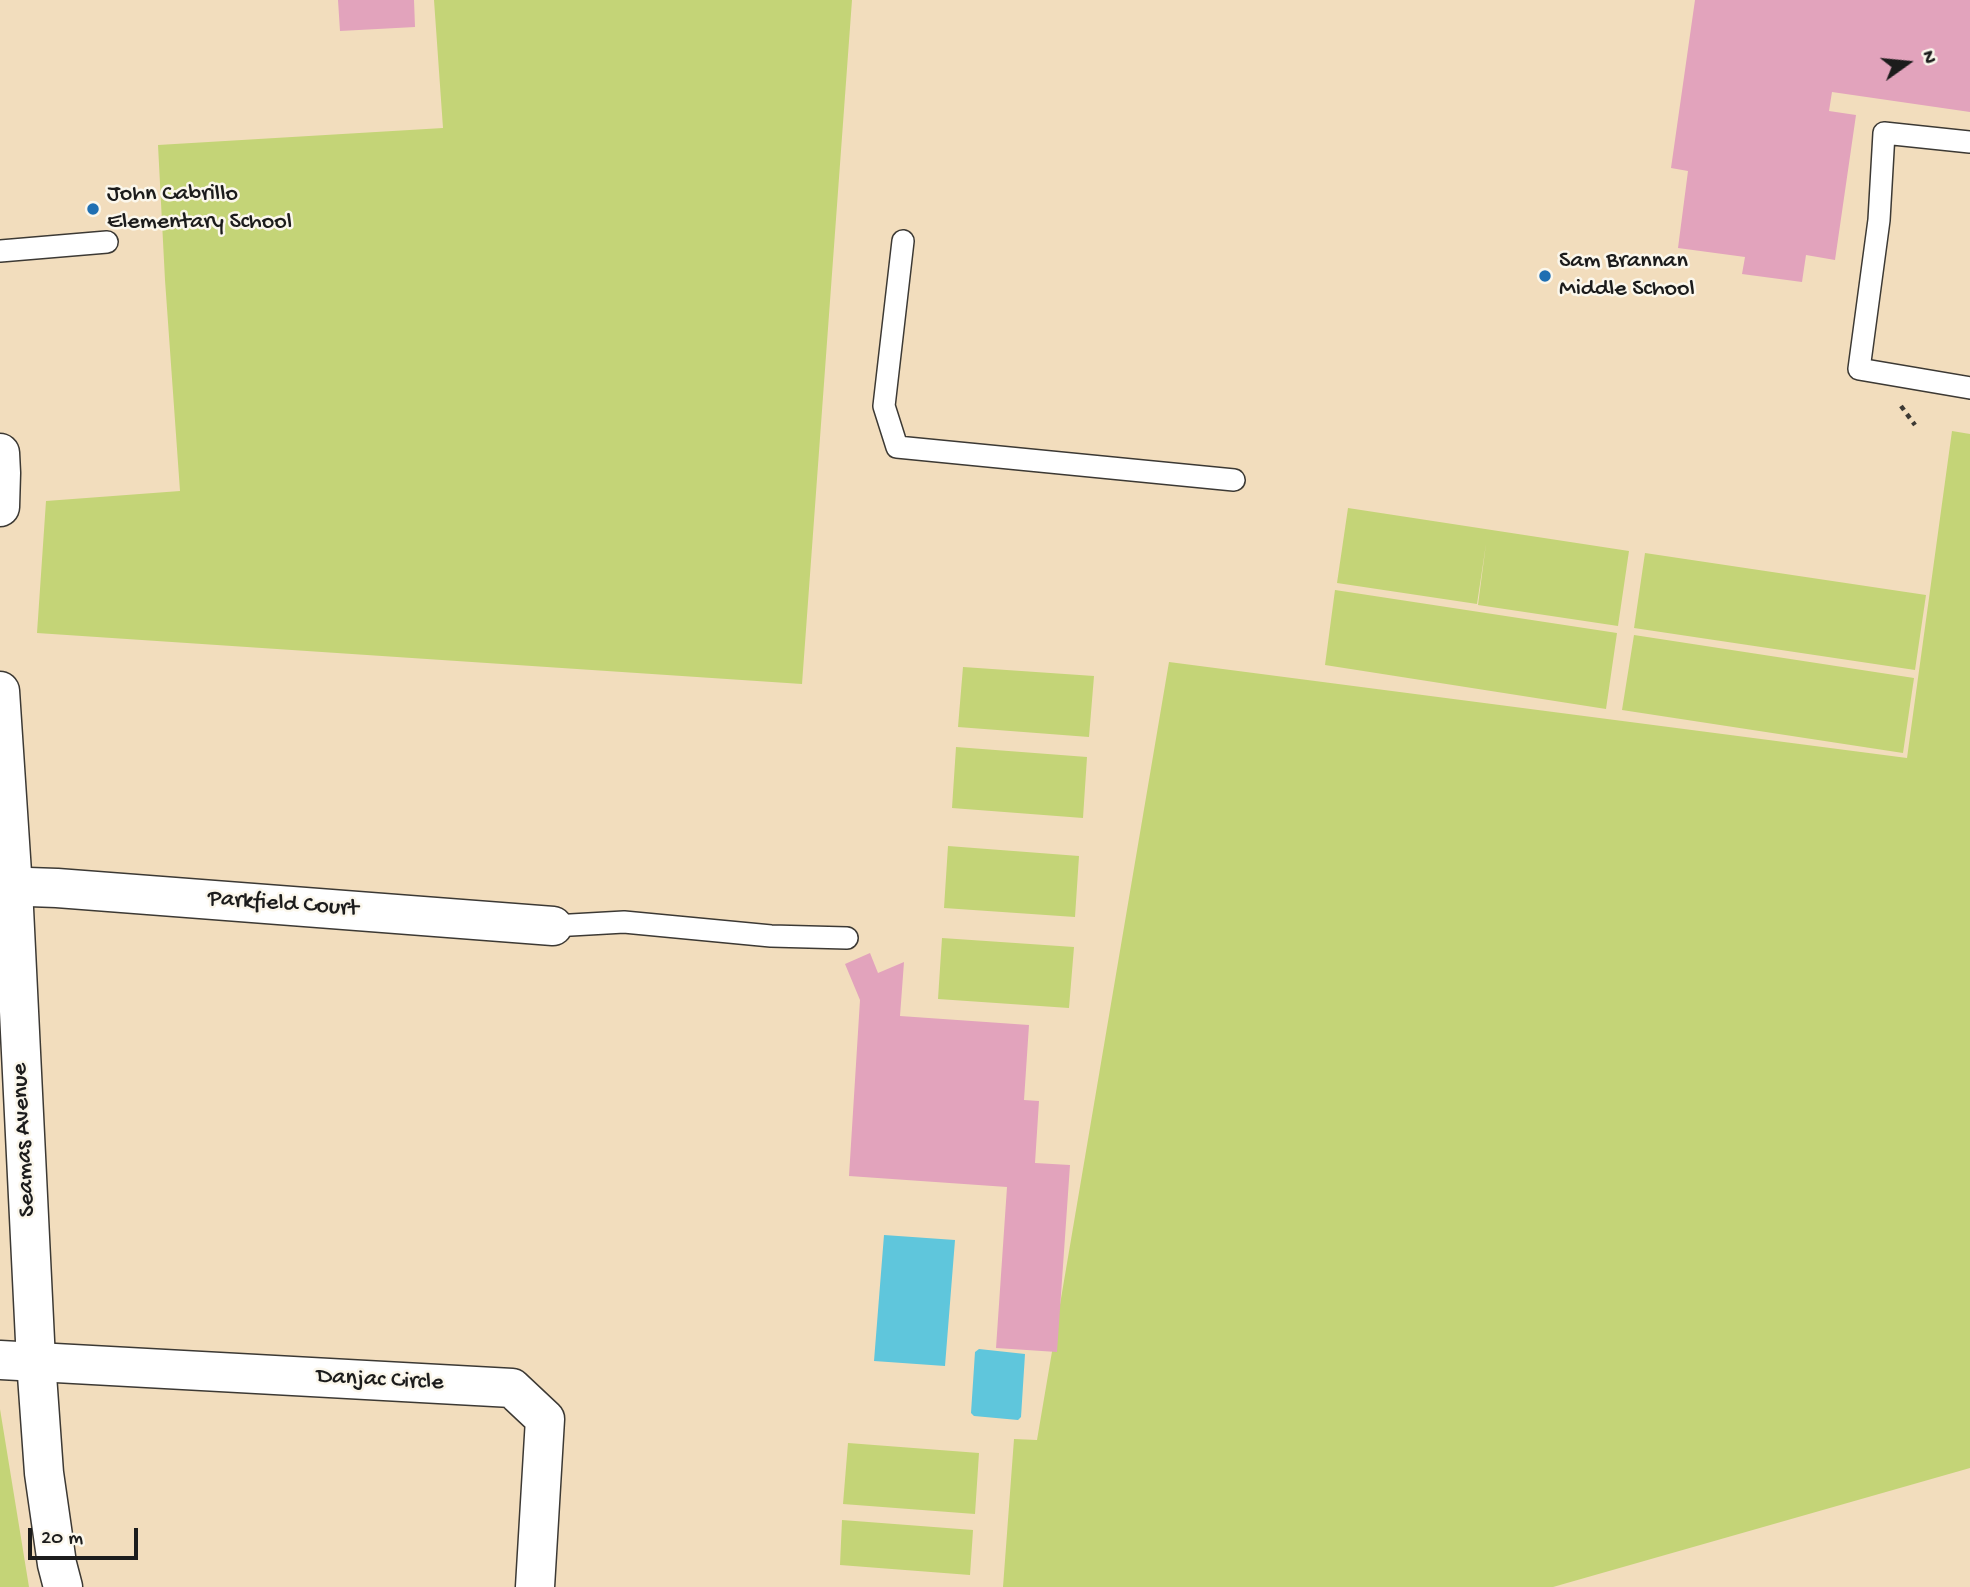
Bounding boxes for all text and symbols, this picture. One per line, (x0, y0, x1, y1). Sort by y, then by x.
north arrow (1872, 28, 1942, 98)
text: N (1915, 48, 1940, 66)
place label: John Cabrillo Elementary School (107, 181, 292, 237)
marker: John Cabrillo Elementary School (85, 201, 101, 217)
place label: Sam Brannan Middle School (1559, 248, 1695, 304)
marker: Sam Brannan Middle School (1537, 268, 1553, 284)
street label: Parkfield Court (207, 885, 359, 925)
street label: Seamas Avenue (7, 1062, 43, 1218)
street label: Danjac Circle (316, 1363, 444, 1399)
scale bar (32, 1514, 142, 1558)
text: 20 m (41, 1527, 83, 1552)

